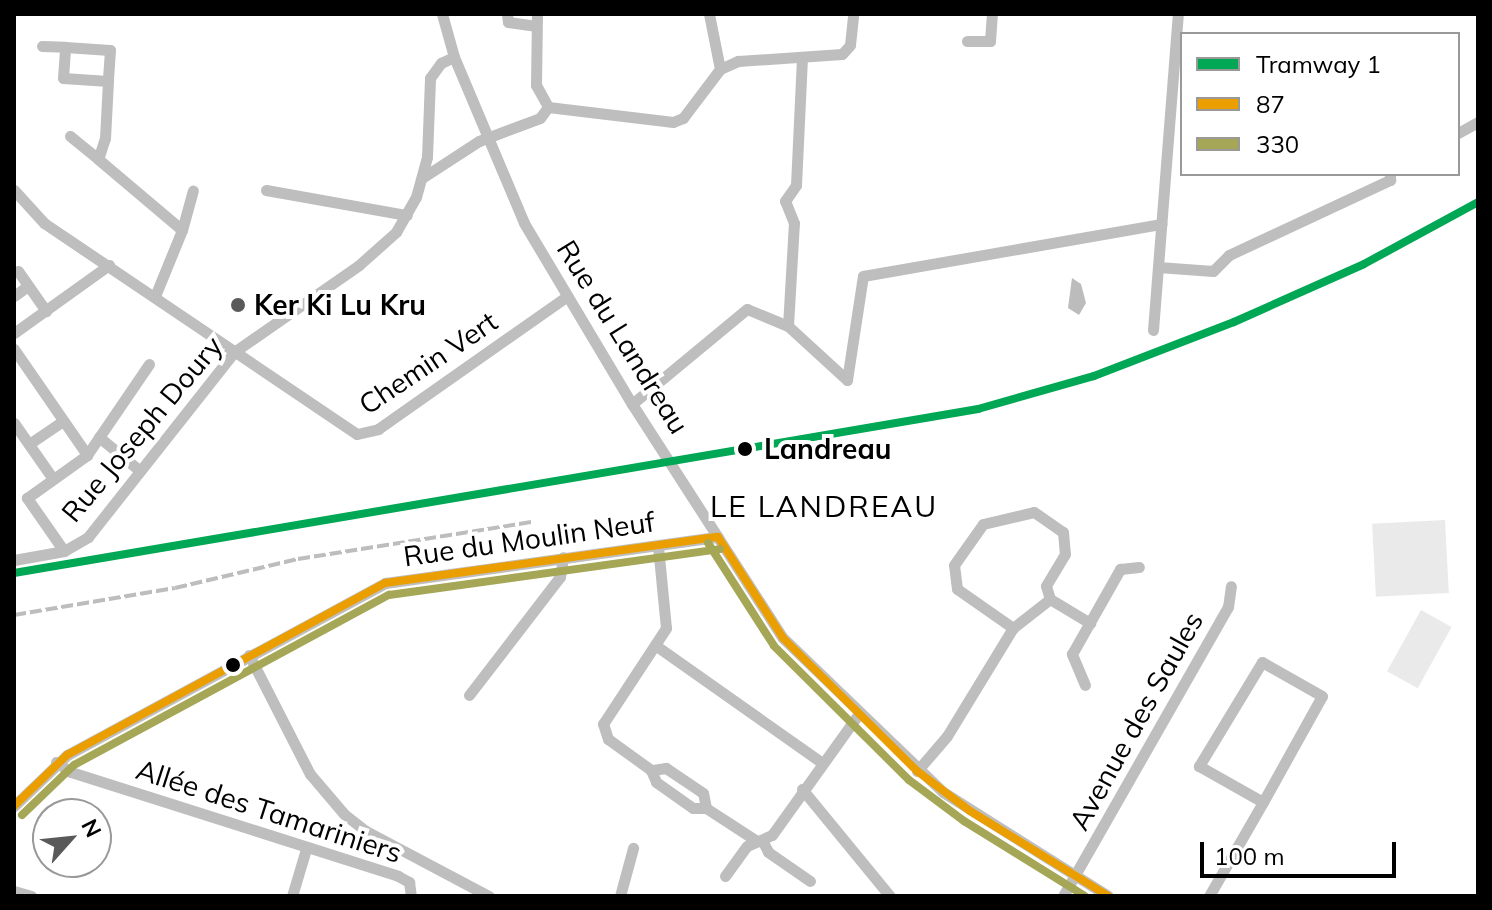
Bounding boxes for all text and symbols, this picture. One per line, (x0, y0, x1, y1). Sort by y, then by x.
legend (1180, 32, 1460, 176)
text: Tramway 1 (1256, 49, 1381, 79)
text: 87 (1256, 89, 1285, 119)
text: 330 (1256, 129, 1299, 159)
street label: Rue du Landreau (550, 234, 696, 440)
place label: Ker Ki Lu Kru (254, 288, 426, 322)
marker: Ker Ki Lu Kru (229, 296, 247, 314)
street label: Chemin Vert (352, 304, 504, 422)
street label: Rue Joseph Doury (55, 329, 229, 529)
place label: Landreau (764, 432, 891, 466)
marker: Landreau (733, 437, 757, 461)
district label: LE LANDREAU (710, 488, 938, 524)
street label: Rue du Moulin Neuf (401, 505, 657, 573)
street label: Avenue des Saules (1062, 606, 1210, 836)
unlabelled marker (225, 657, 241, 673)
street label: Allée des Tamariniers (132, 752, 406, 870)
north arrow (32, 798, 112, 878)
text: N (75, 814, 108, 842)
scale bar (1204, 826, 1400, 876)
text: 100 m (1214, 841, 1285, 871)

